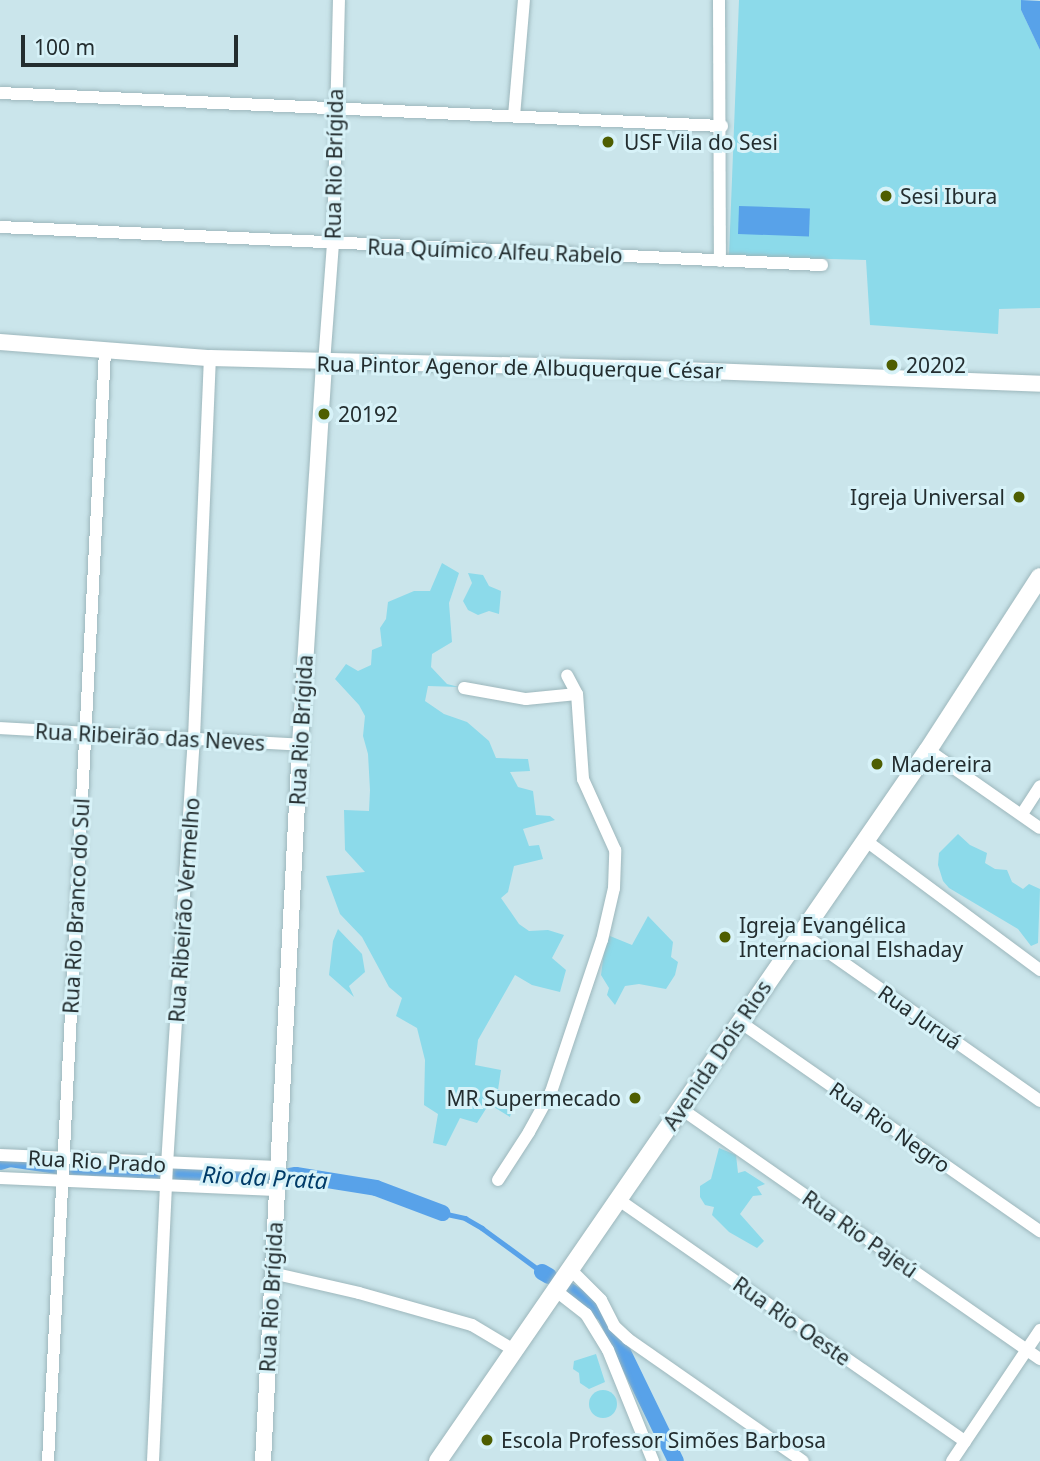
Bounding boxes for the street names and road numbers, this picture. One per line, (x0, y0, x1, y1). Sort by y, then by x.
street label: Rua Rio Brígida (320, 88, 348, 240)
street label: Rua Químico Alfeu Rabelo (367, 234, 623, 268)
street label: Rua Pintor Agenor de Albuquerque César (317, 351, 723, 383)
street label: Rua Rio Brígida (284, 654, 318, 806)
street label: Rua Ribeirão das Neves (34, 718, 266, 756)
street label: Rua Ribeirão Vermelho (164, 797, 204, 1023)
street label: Rua Rio Branco do Sul (58, 798, 94, 1014)
street label: Avenida Dois Rios (658, 976, 776, 1134)
street label: Rua Juruá (874, 979, 966, 1055)
street label: Rua Rio Negro (825, 1076, 955, 1178)
street label: Rua Rio Prado (27, 1145, 167, 1177)
street label: Rua Rio Pajeú (798, 1185, 922, 1283)
street label: Rua Rio Brígida (254, 1221, 288, 1373)
street label: Rua Rio Oeste (728, 1271, 856, 1371)

